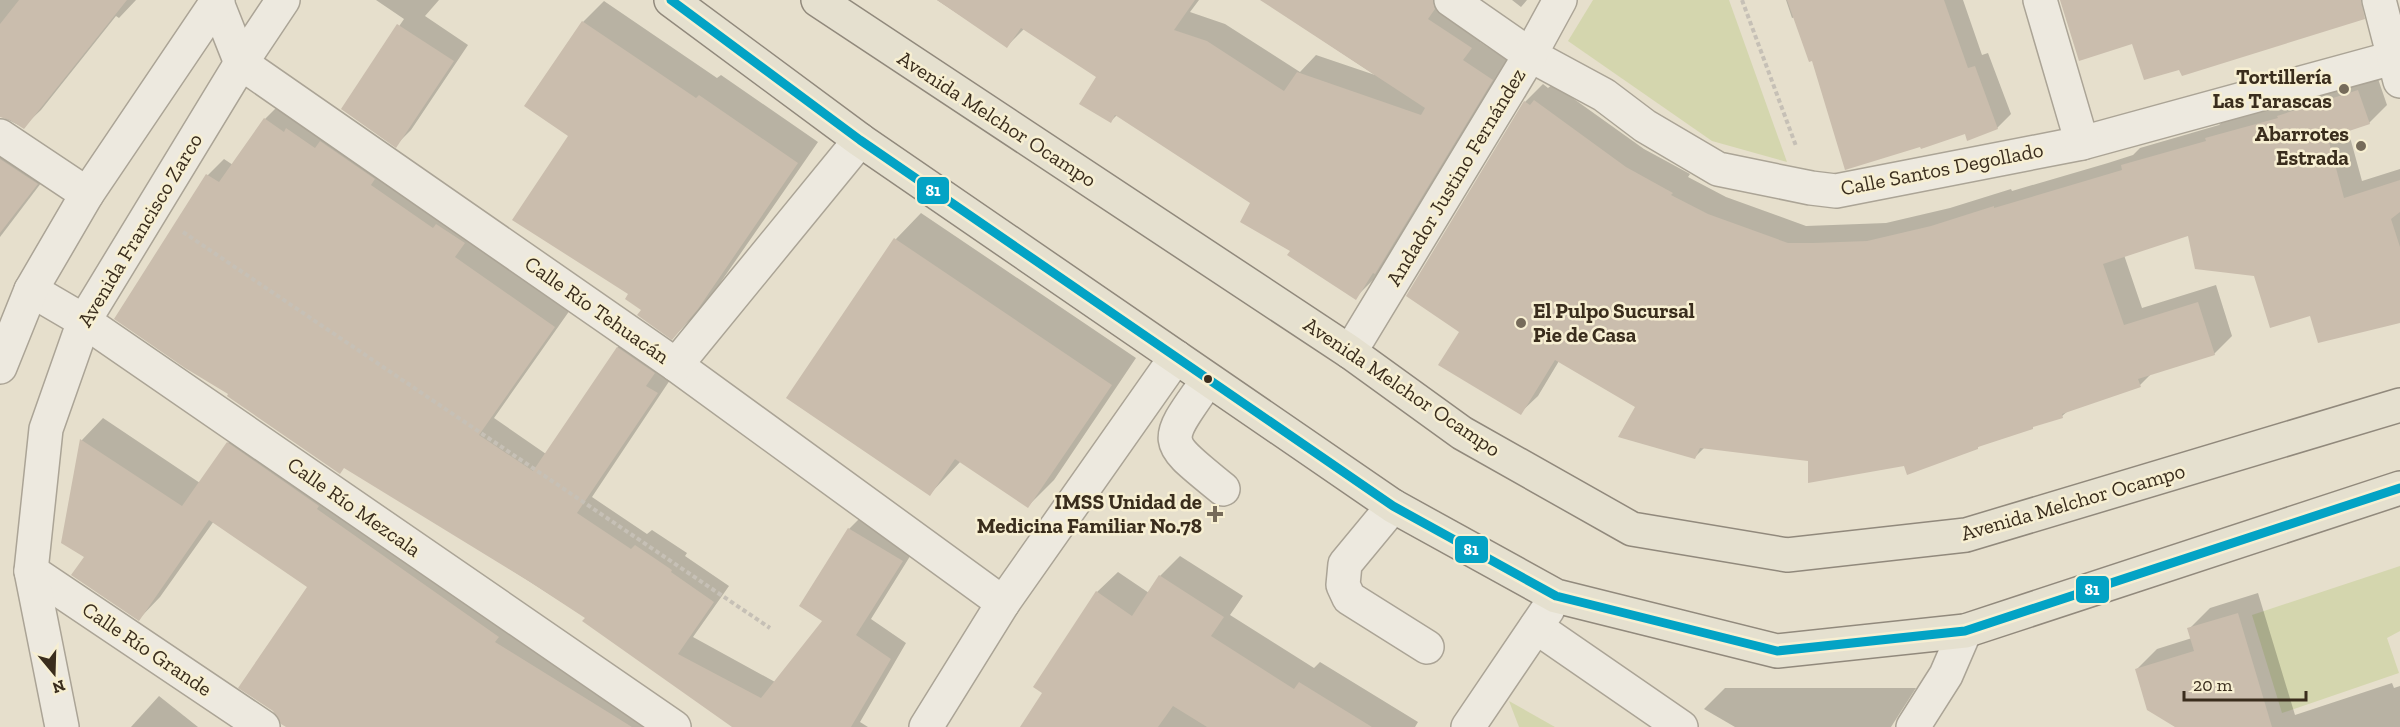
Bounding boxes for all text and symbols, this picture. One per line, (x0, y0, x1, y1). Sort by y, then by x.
street label: Avenida Melchor Ocampo (893, 45, 1101, 192)
street label: Andador Justino Fernández (1381, 63, 1531, 290)
place label: Tortillería Las Tarascas (2212, 64, 2332, 113)
marker: Tortillería Las Tarascas (2337, 82, 2351, 96)
place label: Abarrotes Estrada (2255, 121, 2349, 170)
street label: Avenida Francisco Zarco (72, 128, 207, 331)
street label: Calle Santos Degollado (1838, 137, 2045, 200)
marker: Abarrotes Estrada (2354, 139, 2368, 153)
line badge: 81 (916, 176, 950, 205)
text: 81 (925, 181, 941, 200)
street label: Calle Río Tehuacán (520, 250, 674, 369)
place label: El Pulpo Sucursal Pie de Casa (1533, 298, 1695, 347)
street label: Avenida Melchor Ocampo (1299, 311, 1505, 462)
marker: El Pulpo Sucursal Pie de Casa (1514, 316, 1528, 330)
unlabelled marker (1202, 373, 1214, 385)
street label: Calle Río Mezcala (283, 451, 426, 562)
street label: Avenida Melchor Ocampo (1958, 458, 2188, 545)
place label: IMSS Unidad de Medicina Familiar No.78 (977, 489, 1202, 538)
marker: IMSS Unidad de Medicina Familiar No.78 (1206, 505, 1224, 523)
line badge: 81 (1454, 535, 1489, 564)
text: 81 (1463, 540, 1479, 559)
line badge: 81 (2075, 575, 2110, 604)
text: 81 (2084, 580, 2100, 599)
street label: Calle Río Grande (78, 596, 217, 701)
north arrow (24, 643, 84, 703)
scale bar (2184, 664, 2306, 702)
text: 20 m (2193, 674, 2233, 696)
text: N (50, 676, 68, 698)

